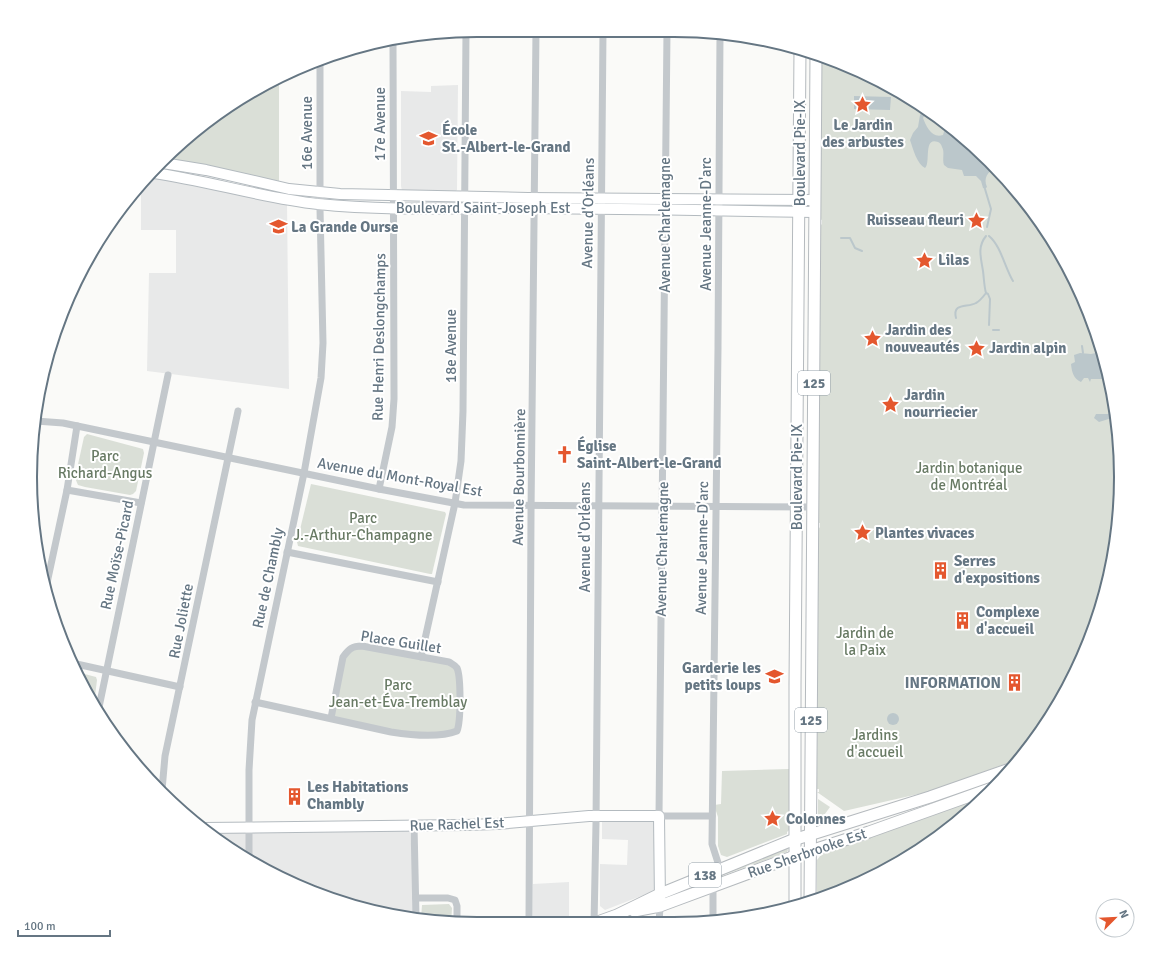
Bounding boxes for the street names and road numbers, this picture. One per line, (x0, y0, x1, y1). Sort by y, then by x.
street label: 17e Avenue (371, 87, 389, 161)
street label: 16e Avenue (298, 96, 316, 170)
street label: Boulevard Pie-IX (791, 100, 809, 206)
street label: Avenue d'Orléans (578, 157, 598, 269)
street label: Avenue Charlemagne (656, 157, 674, 293)
street label: Avenue Jeanne-D'arc (697, 157, 715, 291)
street label: Boulevard Saint-Joseph Est (396, 199, 570, 217)
street label: Rue Henri Deslongchamps (369, 252, 389, 421)
street label: 18e Avenue (442, 309, 460, 383)
road number: 125 (798, 371, 830, 395)
street label: Avenue Bourbonnière (509, 408, 529, 546)
street label: Boulevard Pie-IX (788, 424, 806, 530)
street label: Avenue du Mont-Royal Est (316, 454, 484, 500)
street label: Avenue d'Orléans (576, 481, 594, 592)
street label: Avenue Charlemagne (652, 481, 672, 617)
street label: Avenue Jeanne-D'arc (692, 481, 712, 615)
street label: Rue Moïse-Picard (97, 499, 137, 611)
street label: Rue de Chambly (249, 526, 287, 630)
street label: Rue Joliette (165, 582, 197, 660)
street label: Place Guillet (359, 627, 443, 657)
road number: 125 (795, 708, 827, 732)
street label: Rue Rachel Est (409, 813, 505, 835)
street label: Rue Sherbrooke Est (745, 824, 869, 882)
road number: 138 (689, 863, 721, 887)

